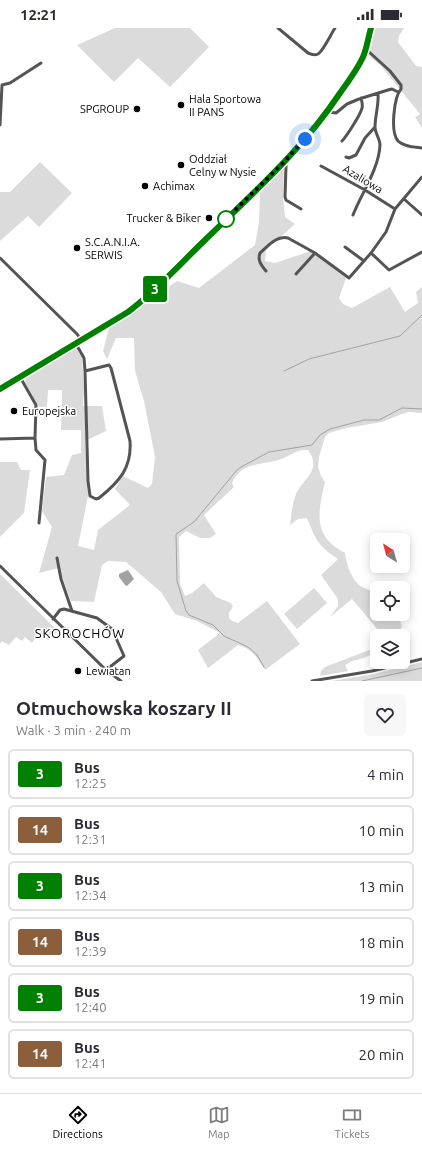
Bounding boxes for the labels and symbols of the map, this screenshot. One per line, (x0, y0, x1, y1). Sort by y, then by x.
place label: Hala Sportowa II PANS (189, 93, 261, 118)
marker: Hala Sportowa II PANS (176, 100, 186, 110)
place label: SPGROUP (80, 103, 129, 115)
marker: SPGROUP (132, 104, 142, 114)
your location (295, 129, 315, 149)
place label: Oddział Celny w Nysie (189, 153, 256, 178)
marker: Oddział Celny w Nysie (176, 160, 186, 170)
street label: Azaliowa (341, 162, 385, 196)
place label: Achimax (153, 180, 195, 192)
marker: Achimax (140, 181, 150, 191)
unlabelled marker (217, 210, 235, 228)
place label: Trucker & Biker (127, 212, 202, 224)
marker: Trucker & Biker (204, 213, 214, 223)
place label: S.C.A.N.I.A. SERWIS (85, 236, 140, 261)
marker: S.C.A.N.I.A. SERWIS (72, 243, 82, 253)
line badge: 3 (142, 276, 168, 302)
place label: Europejska (22, 405, 76, 417)
marker: Europejska (9, 406, 19, 416)
north arrow (370, 533, 410, 573)
district label: SKOROCHÓW (35, 626, 125, 640)
place label: Lewiatan (86, 665, 131, 677)
marker: Lewiatan (73, 666, 83, 676)

